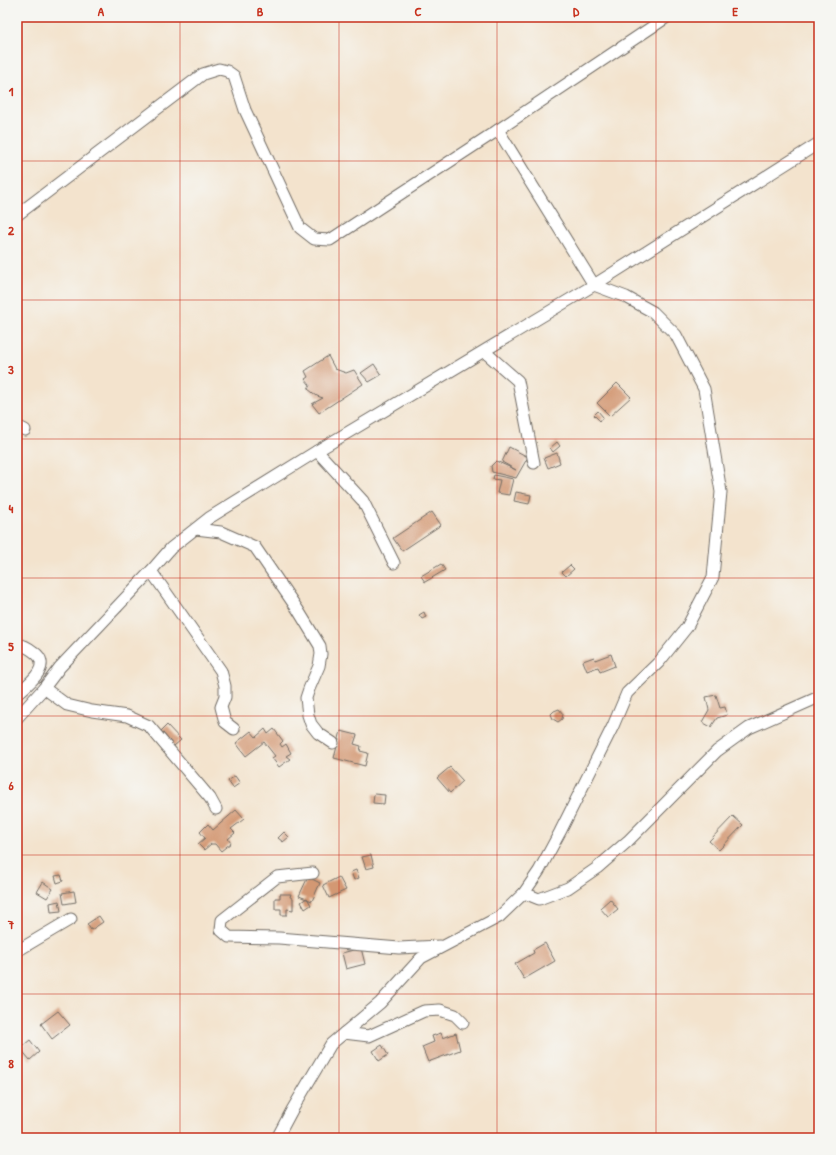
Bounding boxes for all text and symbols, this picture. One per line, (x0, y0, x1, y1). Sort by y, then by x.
text: A (98, 2, 105, 20)
text: B (257, 2, 264, 20)
text: C (414, 2, 422, 20)
text: D (573, 2, 580, 20)
text: E (732, 2, 738, 20)
text: 1 (9, 82, 14, 100)
text: 2 (8, 221, 15, 239)
text: 3 (8, 360, 14, 378)
text: 4 (9, 499, 14, 517)
text: 5 (8, 637, 14, 655)
text: 6 (8, 776, 14, 794)
text: 7 (7, 915, 15, 933)
text: 8 (8, 1054, 14, 1072)

